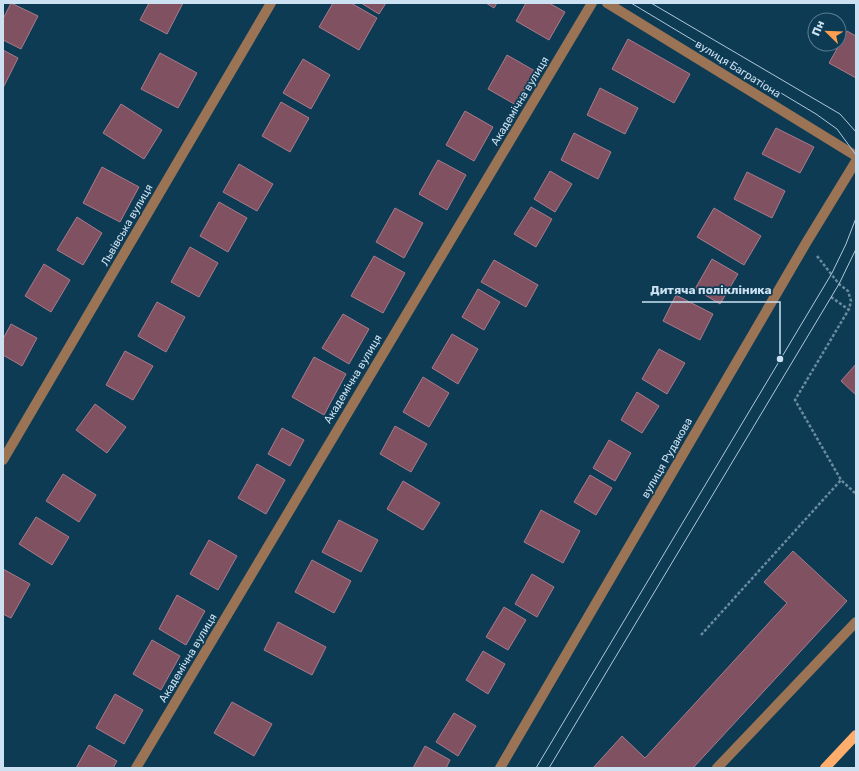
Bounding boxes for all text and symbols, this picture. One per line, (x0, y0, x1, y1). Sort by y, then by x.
north arrow (807, 12, 847, 52)
text: Пн (809, 19, 827, 38)
street label: вулиця Багратіона (693, 37, 783, 101)
street label: Академічна вулиця (488, 54, 552, 148)
street label: Львівська вулиця (98, 182, 156, 268)
callout: Дитяча полікліника (642, 278, 780, 302)
text: Дитяча полікліника (650, 283, 772, 297)
street label: Академічна вулиця (321, 332, 385, 426)
street label: вулиця Рудакова (639, 416, 695, 500)
street label: Академічна вулиця (156, 611, 220, 705)

